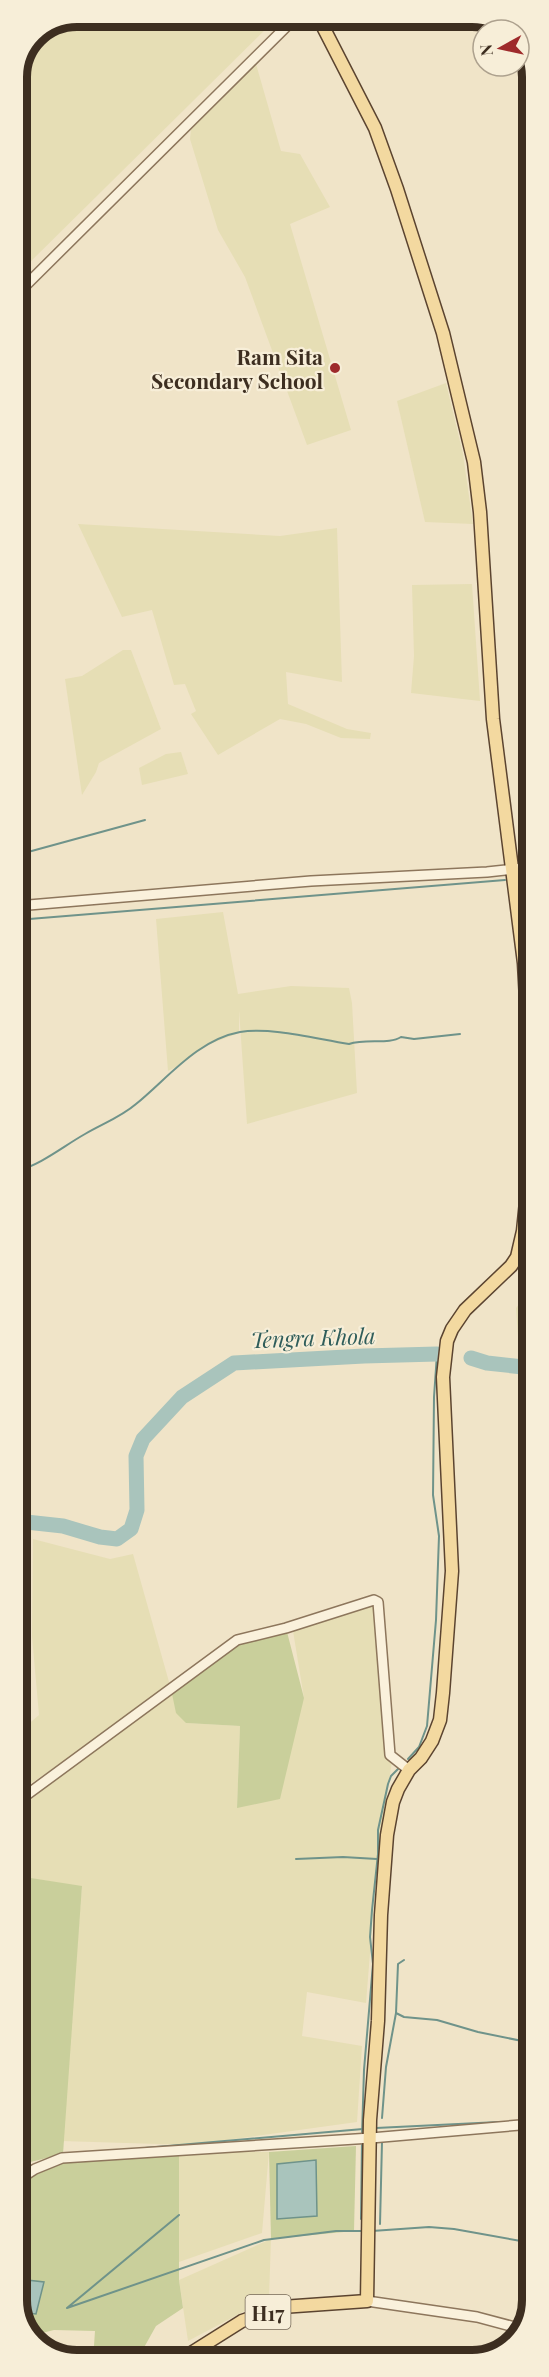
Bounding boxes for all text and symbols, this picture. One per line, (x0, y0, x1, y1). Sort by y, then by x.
north arrow (471, 18, 531, 78)
text: N (474, 43, 497, 57)
place label: Ram Sita Secondary School (151, 342, 323, 394)
marker: Ram Sita Secondary School (328, 361, 342, 375)
water label: Tengra Khola (250, 1320, 376, 1354)
road number: H17 (246, 2295, 290, 2329)

